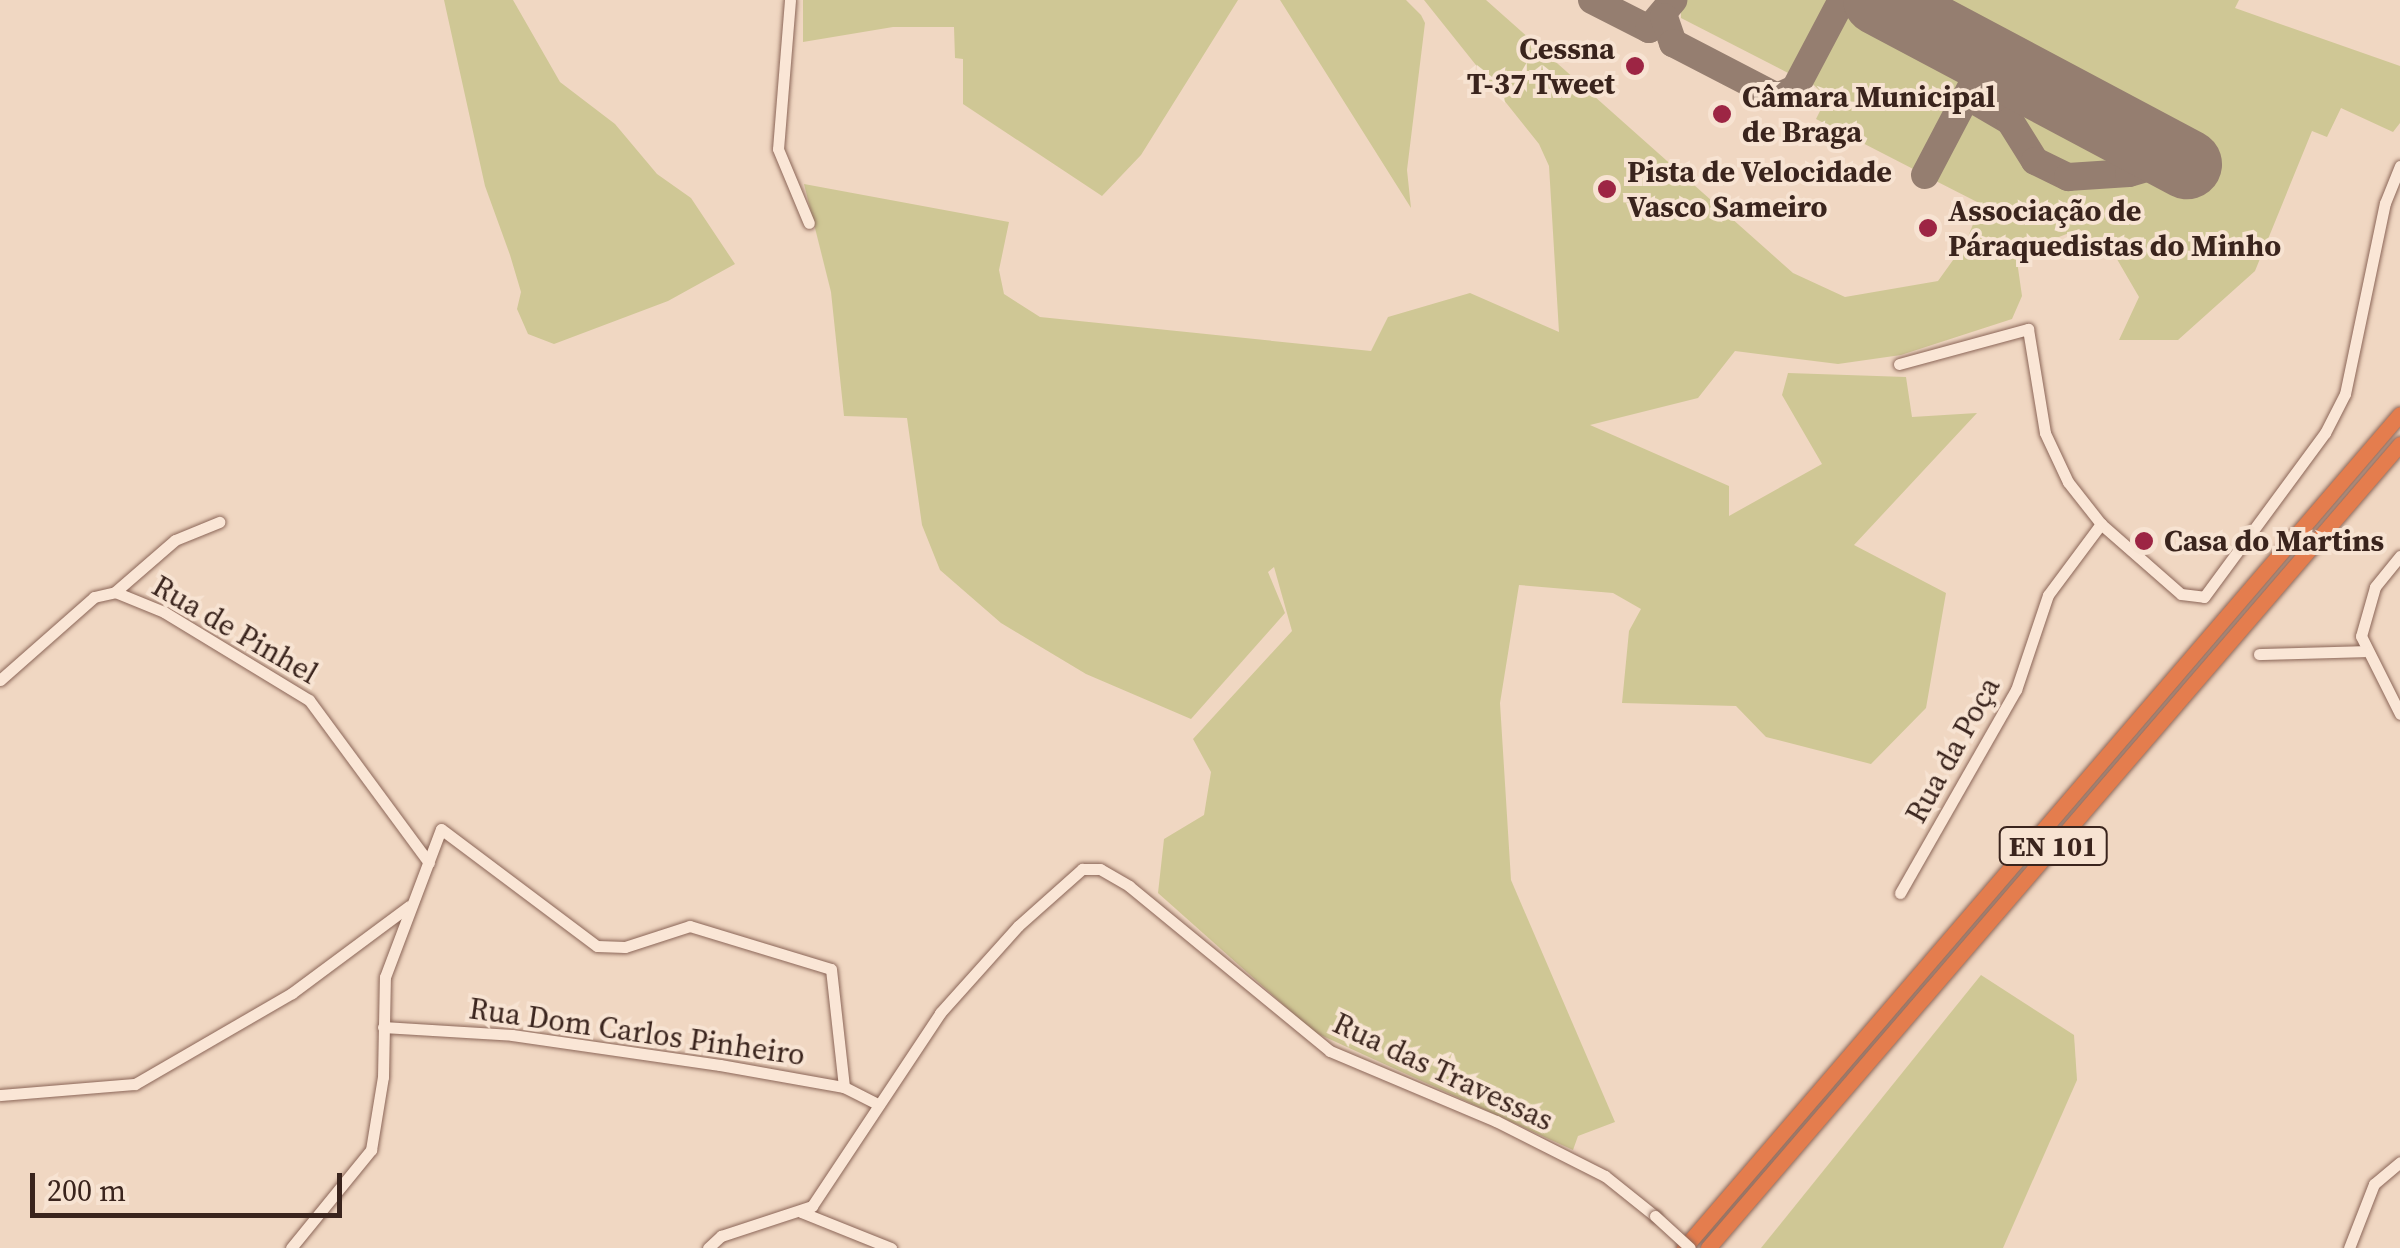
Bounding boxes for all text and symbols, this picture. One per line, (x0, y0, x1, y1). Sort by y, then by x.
place label: Cessna T-37 Tweet (1467, 31, 1615, 102)
marker: Cessna T-37 Tweet (1624, 55, 1646, 77)
place label: Câmara Municipal de Braga (1742, 79, 1996, 150)
marker: Câmara Municipal de Braga (1711, 103, 1733, 125)
place label: Pista de Velocidade Vasco Sameiro (1627, 154, 1893, 224)
marker: Pista de Velocidade Vasco Sameiro (1596, 178, 1618, 200)
place label: Associação de Páraquedistas do Minho (1948, 193, 2281, 264)
marker: Associação de Páraquedistas do Minho (1917, 217, 1939, 239)
place label: Casa do Martins (2164, 523, 2384, 559)
marker: Casa do Martins (2133, 530, 2155, 552)
street label: Rua de Pinhel (146, 568, 324, 692)
street label: Rua da Poça (1898, 671, 2008, 829)
road number: EN 101 (1998, 823, 2108, 869)
street label: Rua Dom Carlos Pinheiro (467, 991, 807, 1073)
street label: Rua das Travessas (1327, 1005, 1559, 1139)
scale bar (35, 1153, 348, 1215)
text: 200 m (47, 1170, 126, 1211)

